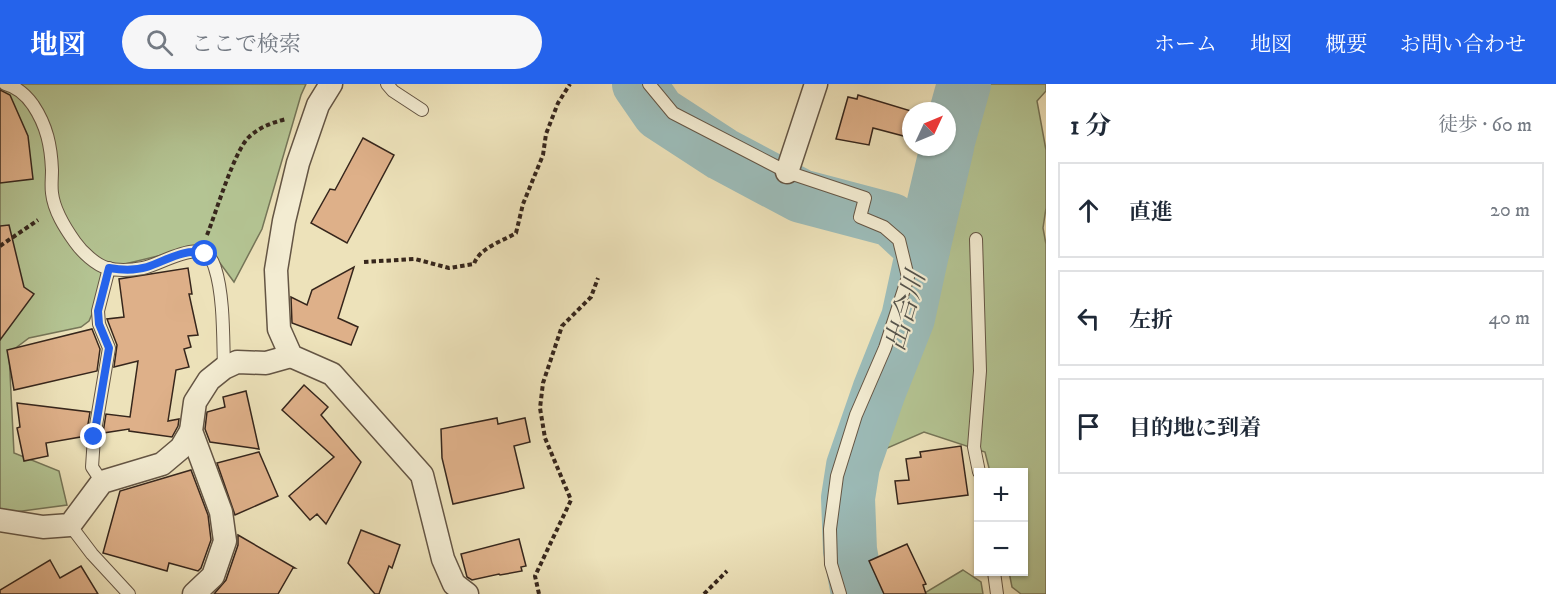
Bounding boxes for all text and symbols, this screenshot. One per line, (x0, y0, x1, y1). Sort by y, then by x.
search box (122, 15, 542, 69)
icon: search (143, 26, 176, 59)
text: 地図 (30, 28, 86, 63)
text: ここで検索 (191, 31, 301, 58)
text: ホーム (1154, 32, 1217, 58)
text: 地図 (1250, 32, 1292, 58)
text: 概要 (1325, 32, 1367, 58)
text: お問い合わせ (1400, 32, 1526, 58)
north arrow (902, 102, 956, 156)
text: 1 分 (1070, 110, 1111, 143)
text: 徒歩 · 60 m (1438, 113, 1532, 138)
icon: ahead (1072, 194, 1105, 227)
text: 20 m (1490, 198, 1530, 223)
text: 直進 (1129, 199, 1173, 226)
route start (191, 240, 217, 266)
water label: 出合川 (878, 264, 934, 355)
icon: left (1072, 302, 1105, 335)
text: 40 m (1488, 306, 1530, 331)
text: 左折 (1129, 307, 1173, 334)
icon: arrive (1072, 410, 1105, 443)
text: 目的地に到着 (1129, 415, 1261, 442)
route end (80, 423, 106, 449)
map controls (974, 468, 1028, 576)
button: + (974, 468, 1028, 522)
button: − (974, 522, 1028, 576)

